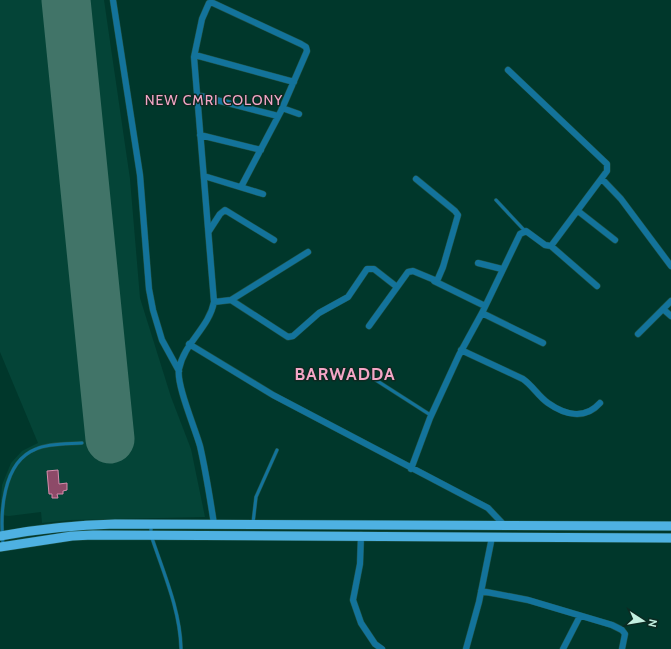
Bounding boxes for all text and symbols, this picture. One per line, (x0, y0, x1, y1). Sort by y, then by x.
district label: NEW CMRI COLONY (145, 91, 283, 109)
district label: BARWADDA (294, 364, 396, 384)
north arrow (623, 601, 663, 641)
text: N (645, 618, 660, 628)

